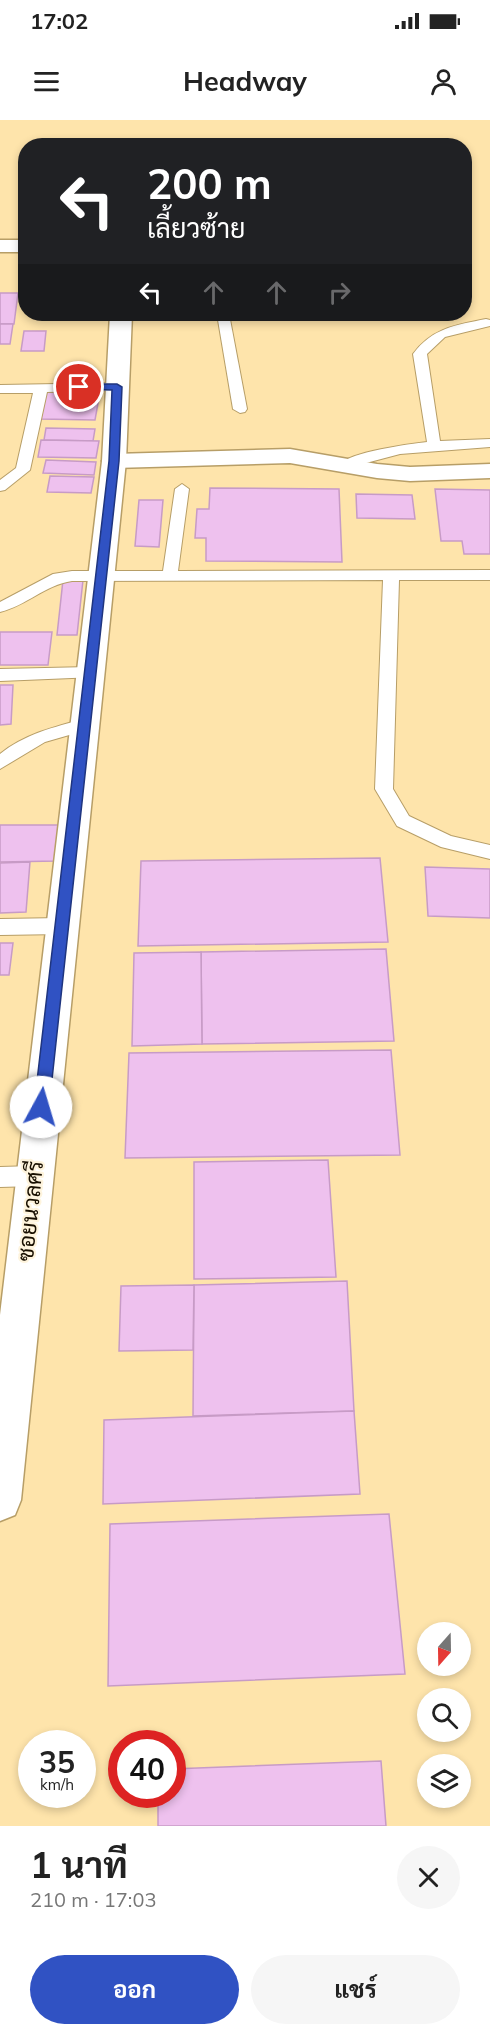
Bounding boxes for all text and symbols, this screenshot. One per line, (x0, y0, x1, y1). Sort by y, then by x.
text: 17:02 (30, 7, 88, 35)
text: Headway (183, 64, 307, 98)
icon: menu (30, 65, 63, 98)
icon: person (427, 65, 460, 98)
text: 200 m (147, 157, 272, 210)
icon: left (48, 162, 126, 240)
text: เลี้ยวซ้าย (147, 211, 245, 245)
icon: left (134, 276, 167, 309)
icon: ahead (197, 276, 230, 309)
icon: ahead (260, 276, 293, 309)
icon: right (323, 276, 356, 309)
pin (53, 361, 104, 412)
icon: arrive (62, 370, 95, 403)
position arrow (9, 1075, 73, 1139)
street label: ซอยนวลศรี (11, 1159, 49, 1263)
north arrow (417, 1622, 471, 1676)
map controls (417, 1622, 471, 1808)
button: search (417, 1688, 471, 1742)
speed limit sign: 40 (108, 1730, 186, 1808)
text: 35 (39, 1743, 75, 1781)
button: layers (417, 1754, 471, 1808)
text: km/h (40, 1775, 74, 1794)
text: 1 นาที (30, 1842, 128, 1887)
button: close (397, 1846, 460, 1909)
text: 210 m · 17:03 (30, 1887, 156, 1912)
button: ออก (30, 1955, 239, 2024)
button: แชร์ (251, 1955, 460, 2024)

